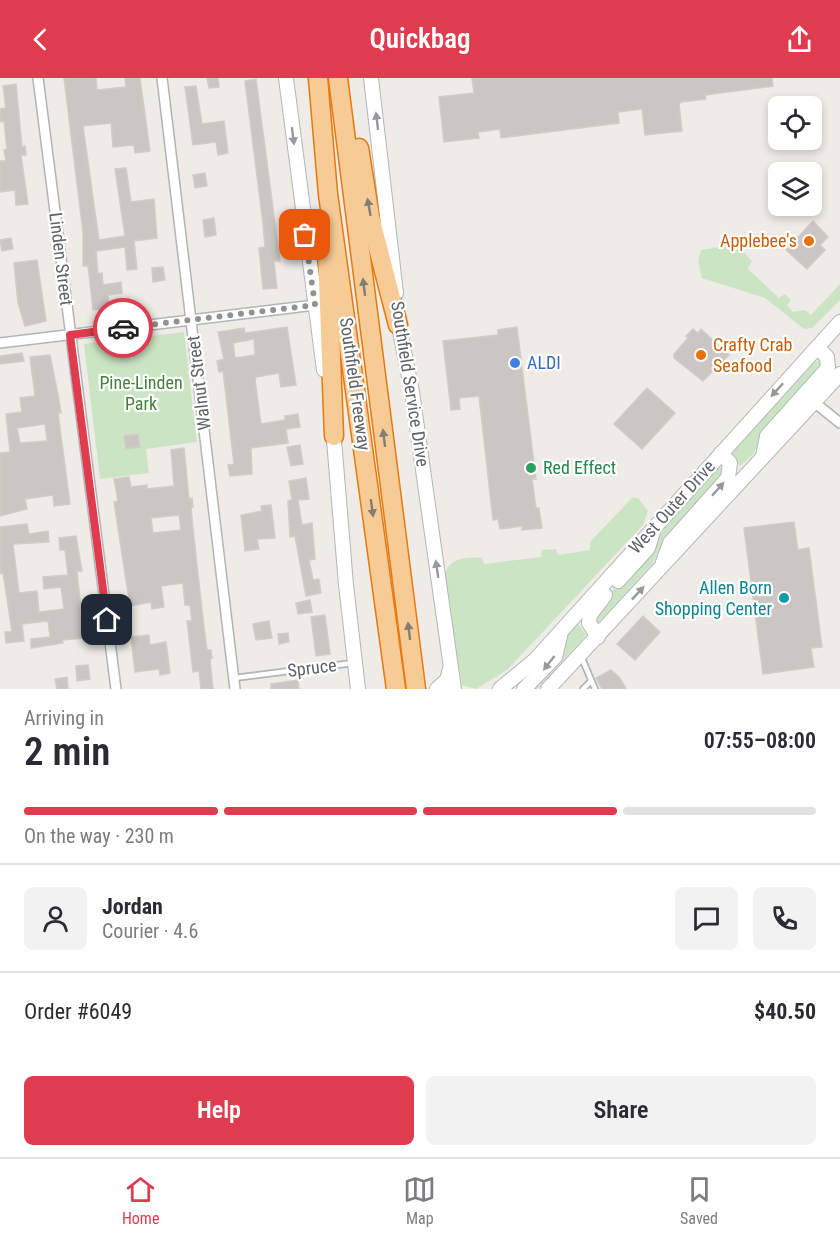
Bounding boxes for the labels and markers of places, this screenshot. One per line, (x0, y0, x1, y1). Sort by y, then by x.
pin (279, 209, 330, 260)
place label: Applebee's (720, 230, 797, 251)
marker: Applebee's (802, 234, 816, 248)
place label: Crafty Crab Seafood (713, 334, 793, 376)
marker: Crafty Crab Seafood (694, 348, 708, 362)
place label: ALDI (527, 352, 561, 373)
marker: ALDI (508, 356, 522, 370)
place label: Red Effect (543, 457, 616, 478)
marker: Red Effect (524, 461, 538, 475)
place label: Allen Born Shopping Center (655, 577, 773, 619)
marker: Allen Born Shopping Center (777, 591, 791, 605)
pin (81, 594, 132, 645)

